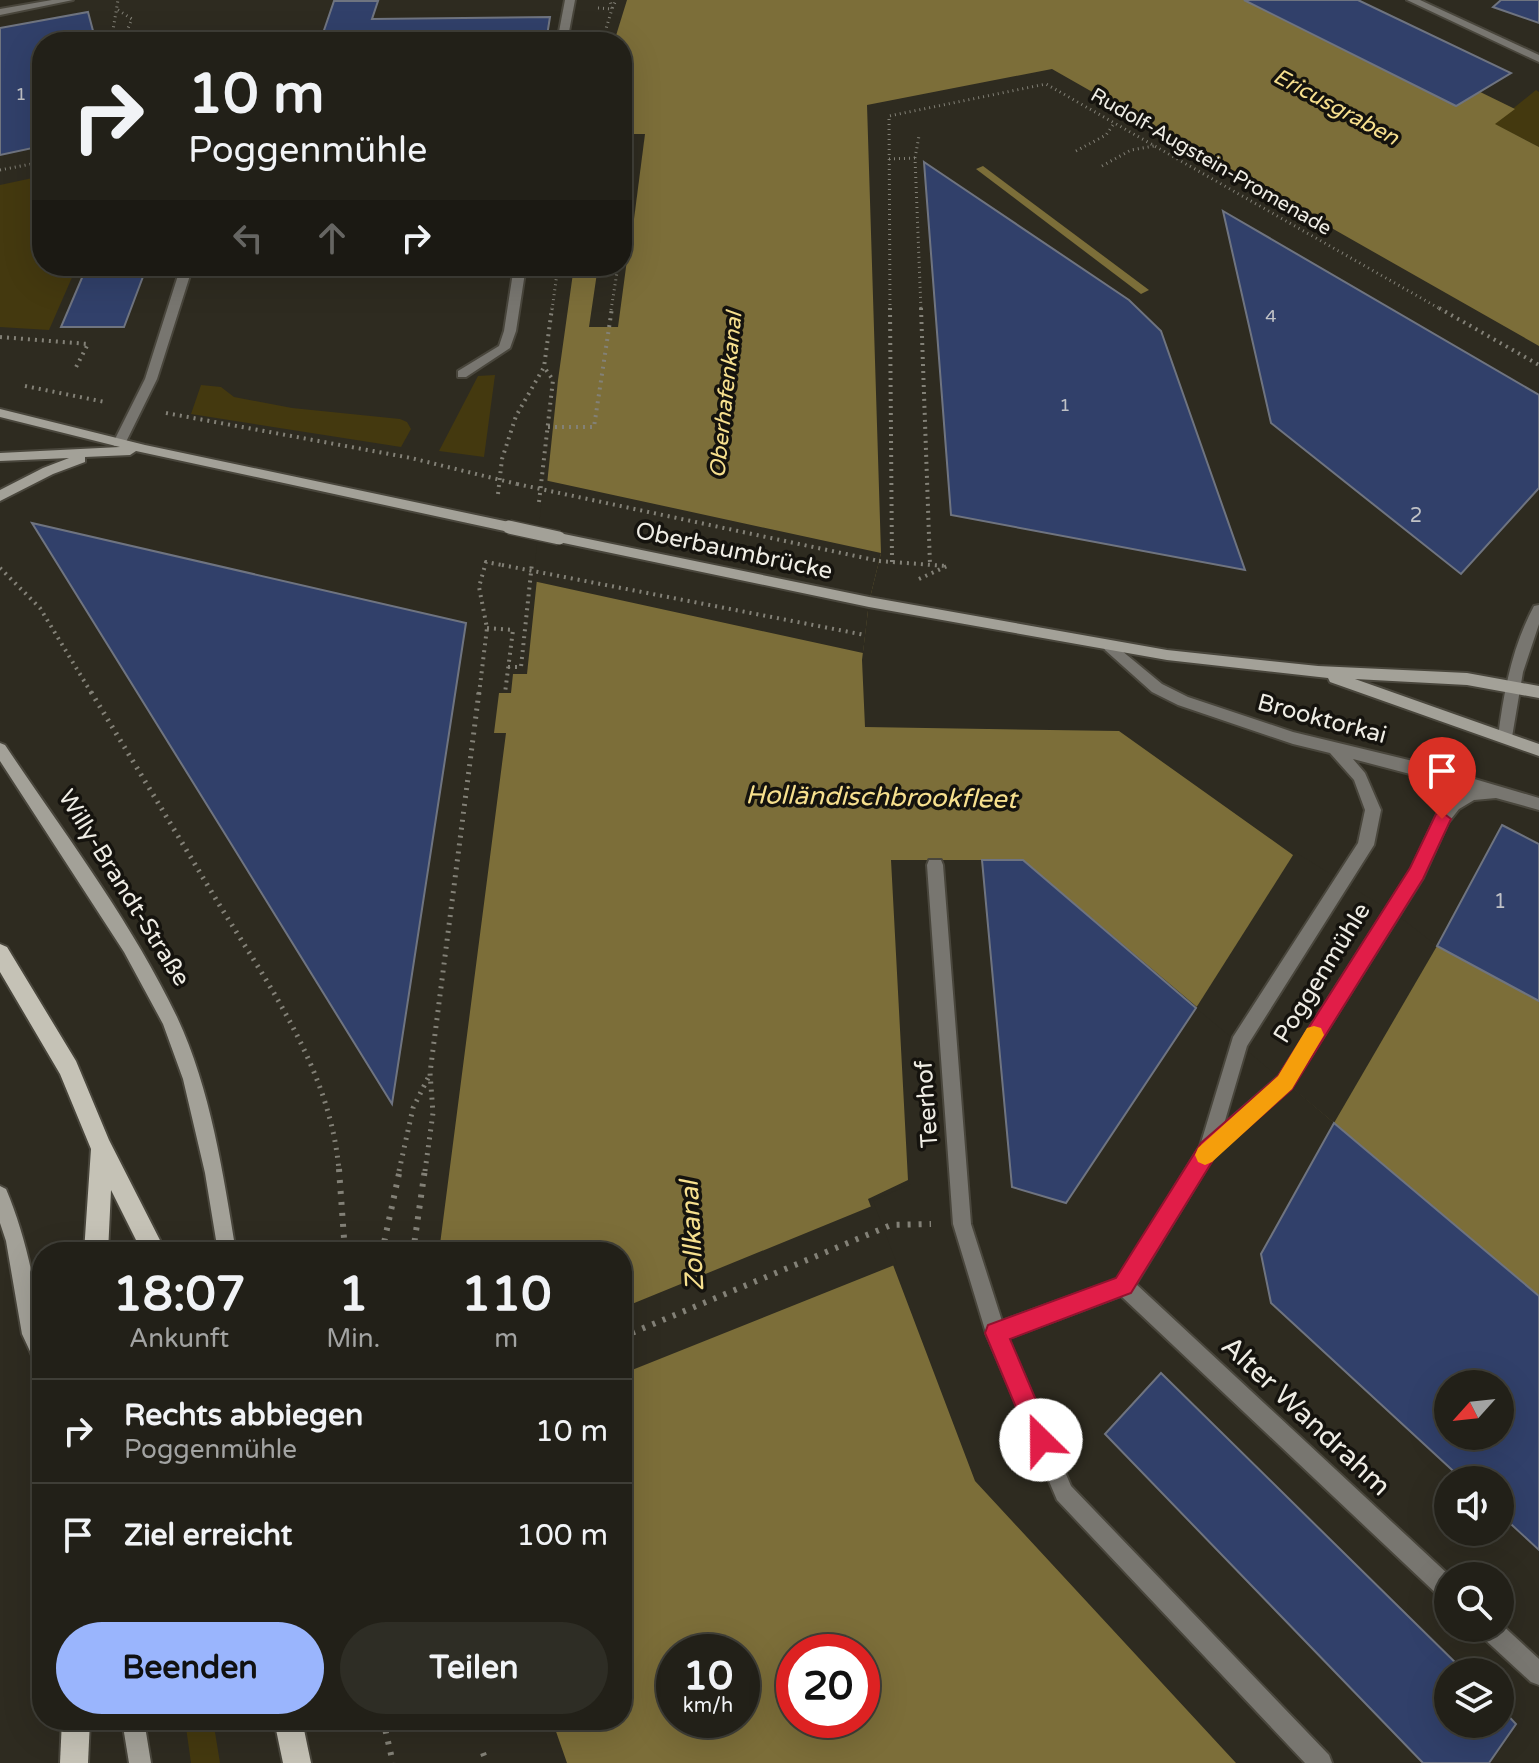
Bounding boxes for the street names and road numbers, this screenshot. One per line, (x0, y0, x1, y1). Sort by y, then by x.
street label: Rudolf-Augstein-Promenade (1086, 83, 1336, 241)
street label: Oberbaumbrücke (633, 516, 835, 586)
street label: Brooktorkai (1254, 688, 1390, 750)
street label: Willy-Brandt-Straße (52, 784, 196, 992)
street label: Poggenmühle (1267, 898, 1377, 1048)
street label: Teerhof (909, 1058, 945, 1149)
street label: Alter Wandrahm (1214, 1329, 1398, 1503)

